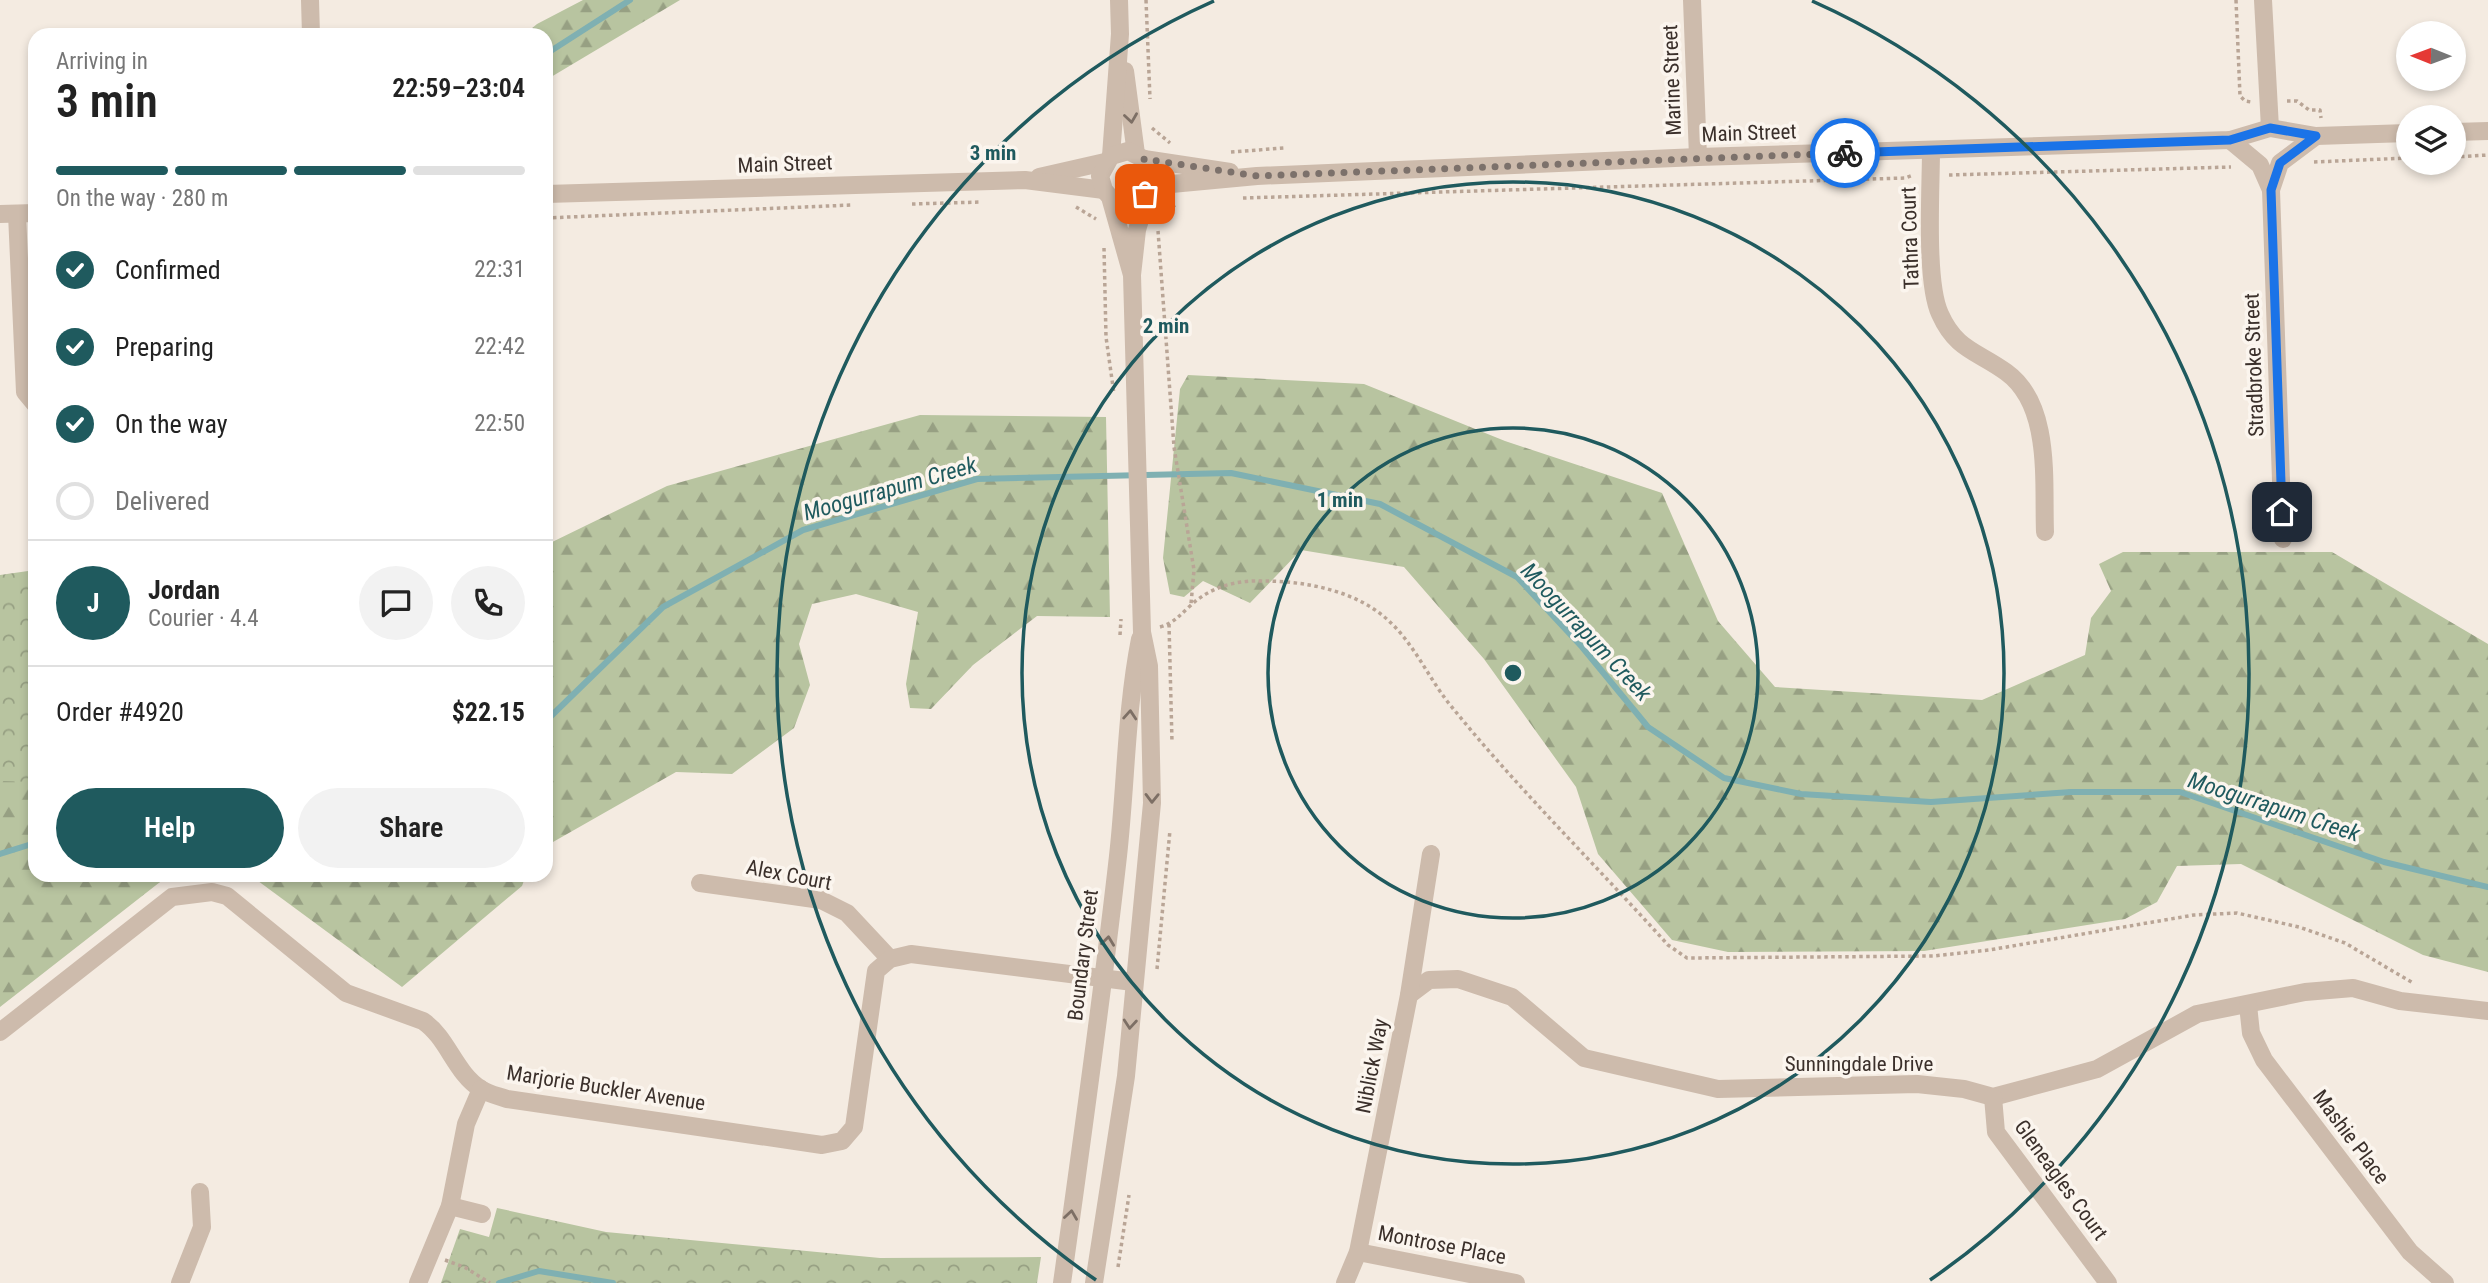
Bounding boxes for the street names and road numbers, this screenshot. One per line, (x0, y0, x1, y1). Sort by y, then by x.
street label: Marine Street (1658, 24, 1686, 136)
street label: Main Street (1701, 119, 1797, 147)
street label: Main Street (737, 150, 833, 178)
street label: Tathra Court (1896, 186, 1924, 290)
street label: Stradbroke Street (2239, 293, 2269, 437)
street label: Alex Court (744, 855, 834, 895)
street label: Boundary Street (1063, 888, 1103, 1022)
street label: Niblick Way (1351, 1016, 1393, 1115)
street label: Sunningdale Drive (1785, 1052, 1933, 1076)
street label: Marjorie Buckler Avenue (505, 1060, 707, 1116)
street label: Mashie Place (2308, 1085, 2394, 1189)
street label: Gleneagles Court (2009, 1115, 2113, 1245)
street label: Montrose Place (1376, 1221, 1508, 1269)

